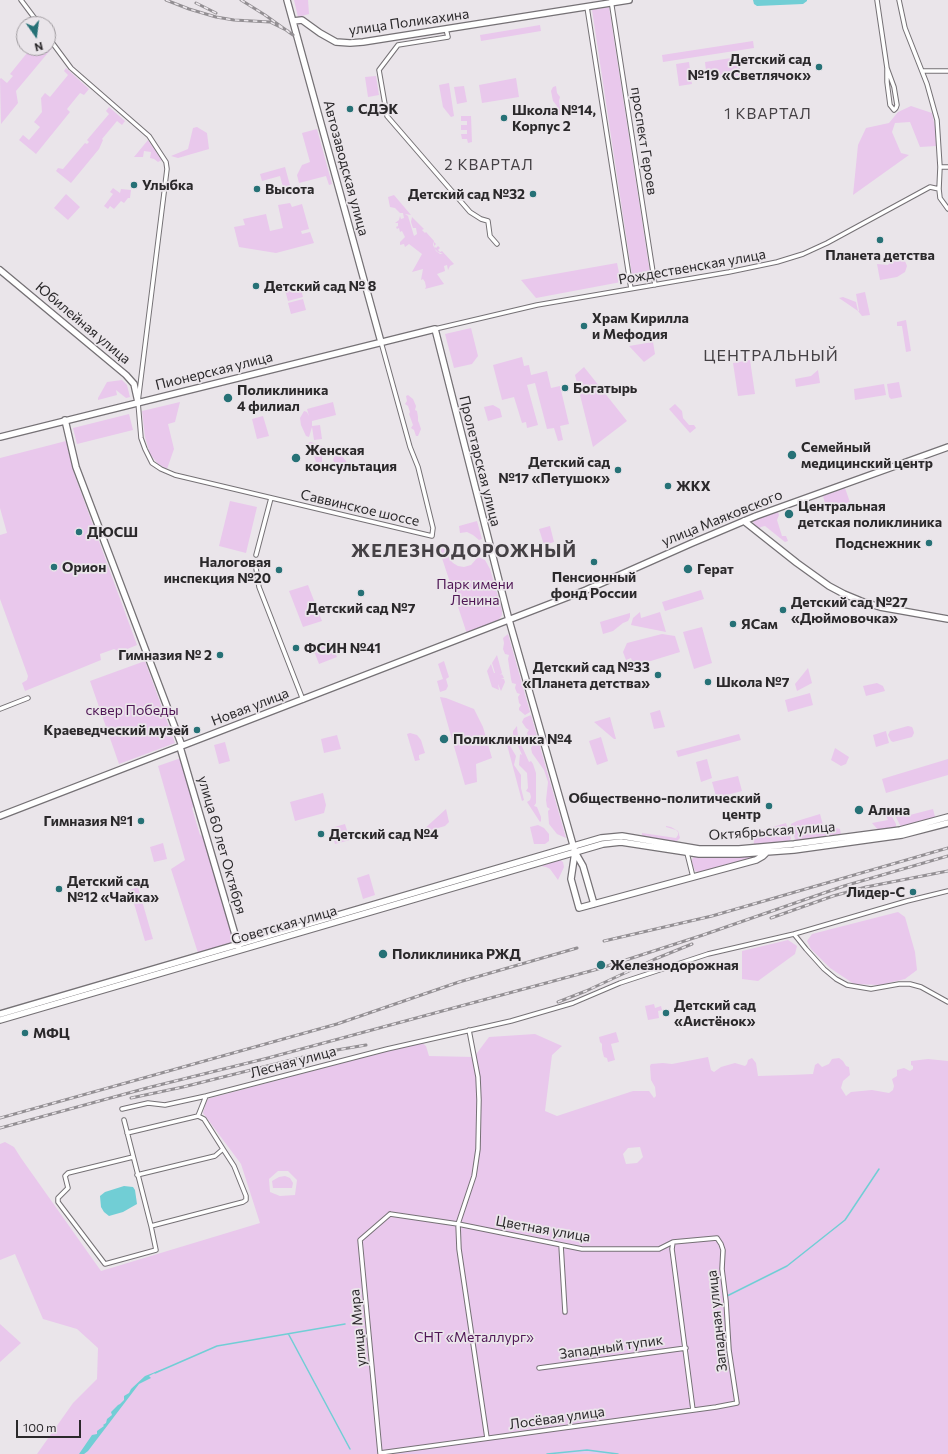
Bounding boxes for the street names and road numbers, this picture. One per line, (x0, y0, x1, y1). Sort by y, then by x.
street label: улица Поликахина (348, 5, 470, 39)
street label: проспект Героев (627, 86, 661, 196)
street label: Автозаводская улица (320, 98, 372, 238)
street label: Рождественская улица (617, 246, 767, 288)
street label: Юбилейная улица (32, 278, 134, 368)
street label: Пионерская улица (154, 348, 274, 394)
street label: Пролетарская улица (456, 394, 504, 528)
street label: Саввинское шоссе (299, 486, 421, 530)
street label: улица Маяковского (659, 486, 785, 550)
street label: Новая улица (209, 684, 291, 730)
street label: улица 60 лет Октября (194, 774, 250, 916)
street label: Октябрьская улица (708, 818, 836, 844)
street label: Советская улица (229, 902, 339, 948)
street label: Лесная улица (248, 1042, 338, 1082)
street label: Цветная улица (494, 1212, 592, 1246)
street label: Западная улица (703, 1269, 731, 1373)
street label: улица Мира (346, 1288, 370, 1368)
street label: Западный тупик (558, 1331, 664, 1363)
street label: Лосёвая улица (508, 1403, 606, 1433)

